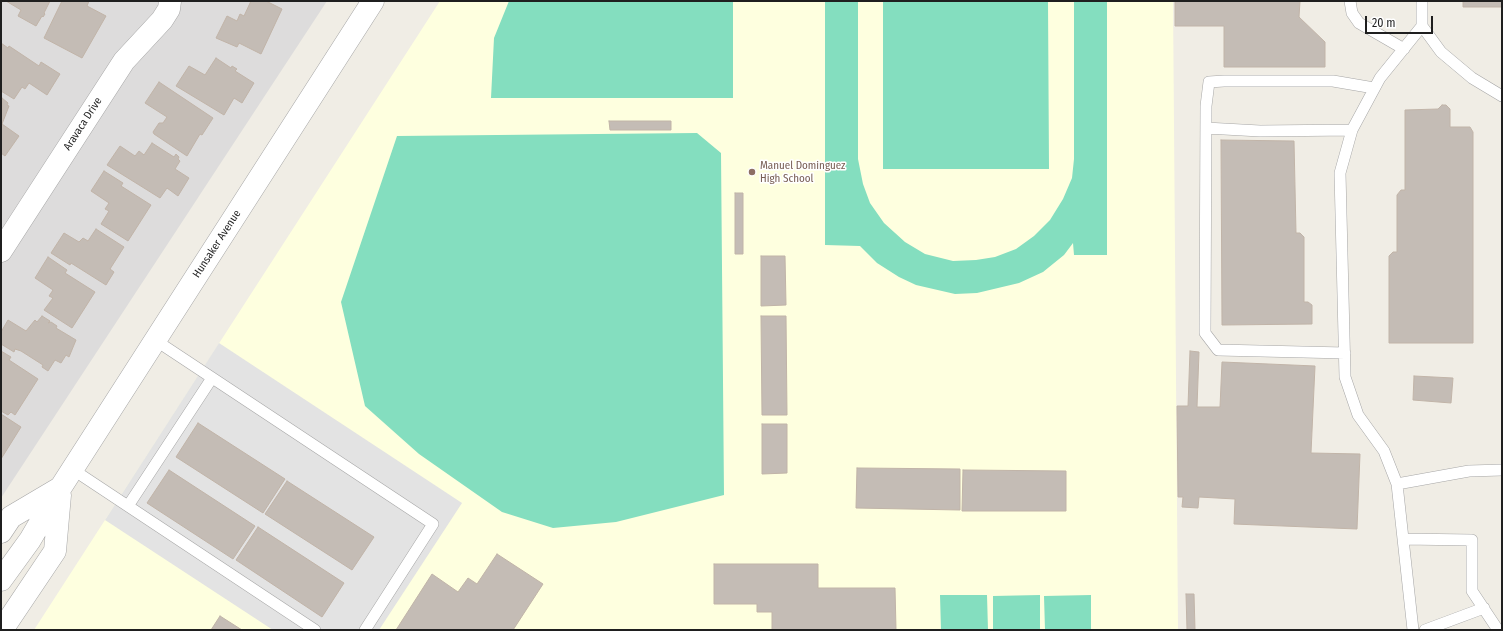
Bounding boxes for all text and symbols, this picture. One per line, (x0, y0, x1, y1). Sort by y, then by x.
scale bar (1367, 8, 1435, 34)
text: 20 m (1372, 16, 1396, 30)
street label: Aravaca Drive (61, 95, 105, 153)
place label: Manuel Dominguez High School (760, 159, 845, 185)
marker: Manuel Dominguez High School (747, 167, 757, 177)
street label: Hunsaker Avenue (190, 208, 244, 280)

